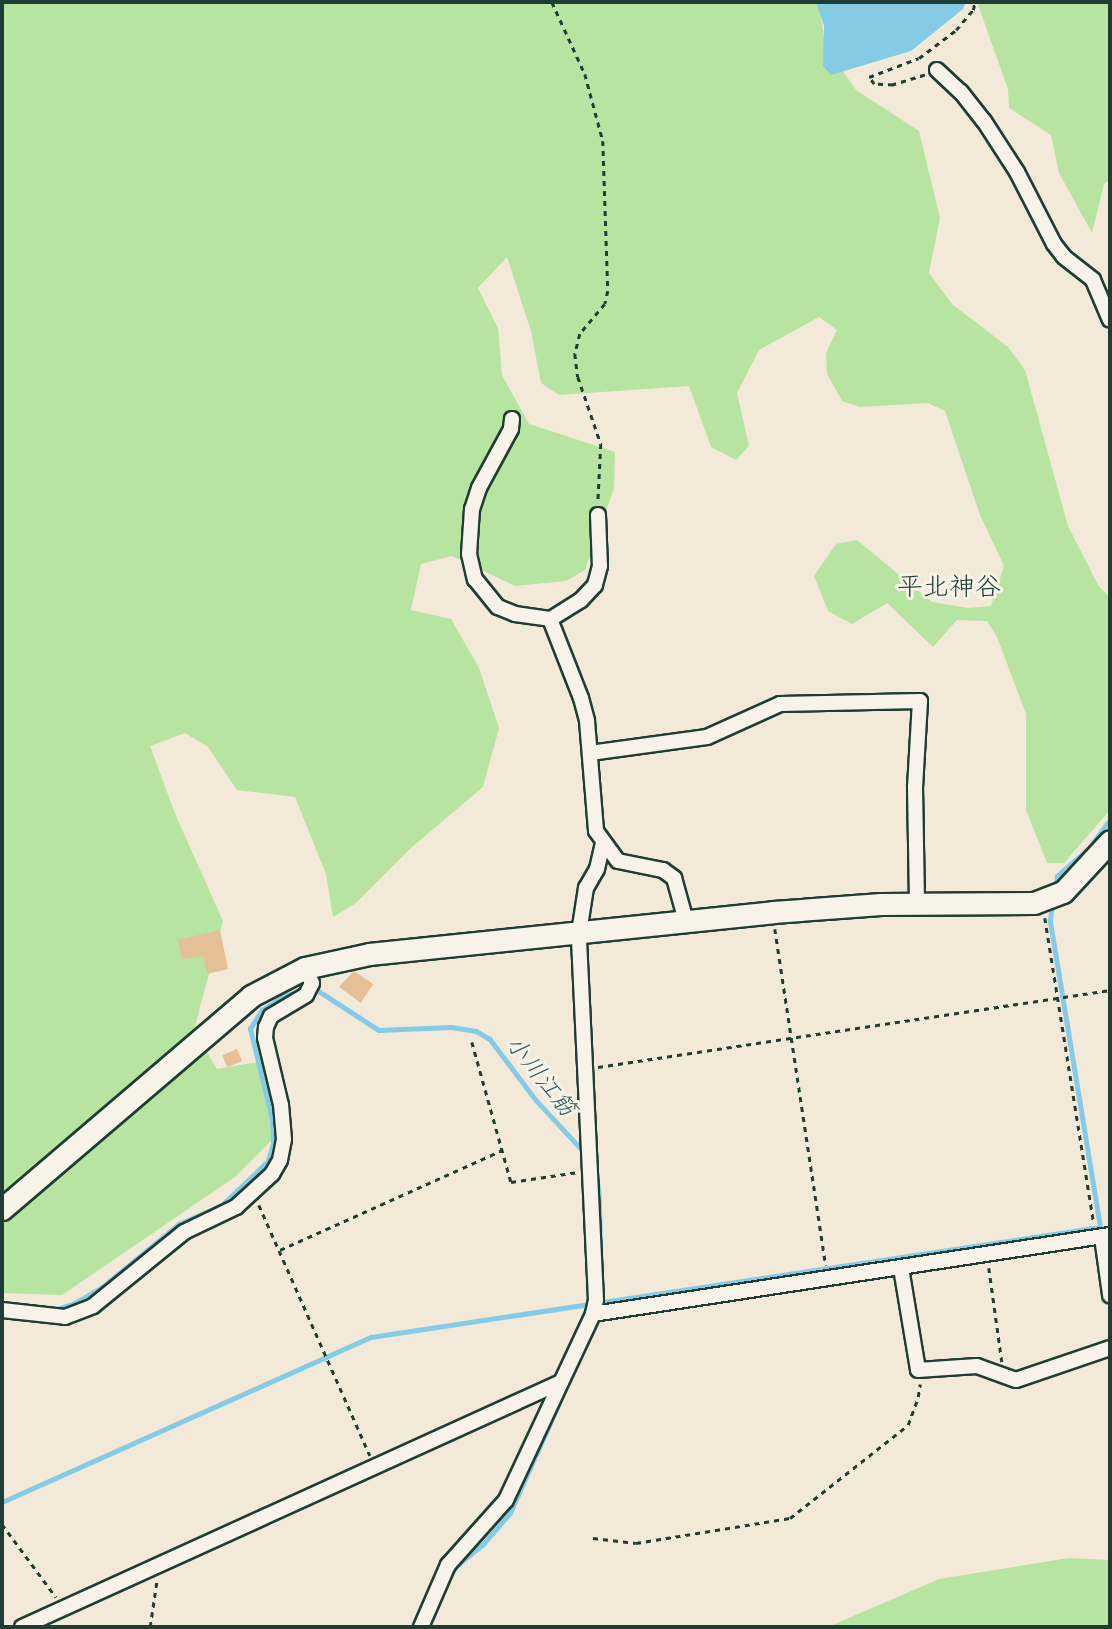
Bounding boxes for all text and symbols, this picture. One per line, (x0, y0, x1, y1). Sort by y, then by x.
district label: 平北神谷 (897, 569, 1001, 601)
water label: 小川江筋 (501, 1029, 583, 1121)

